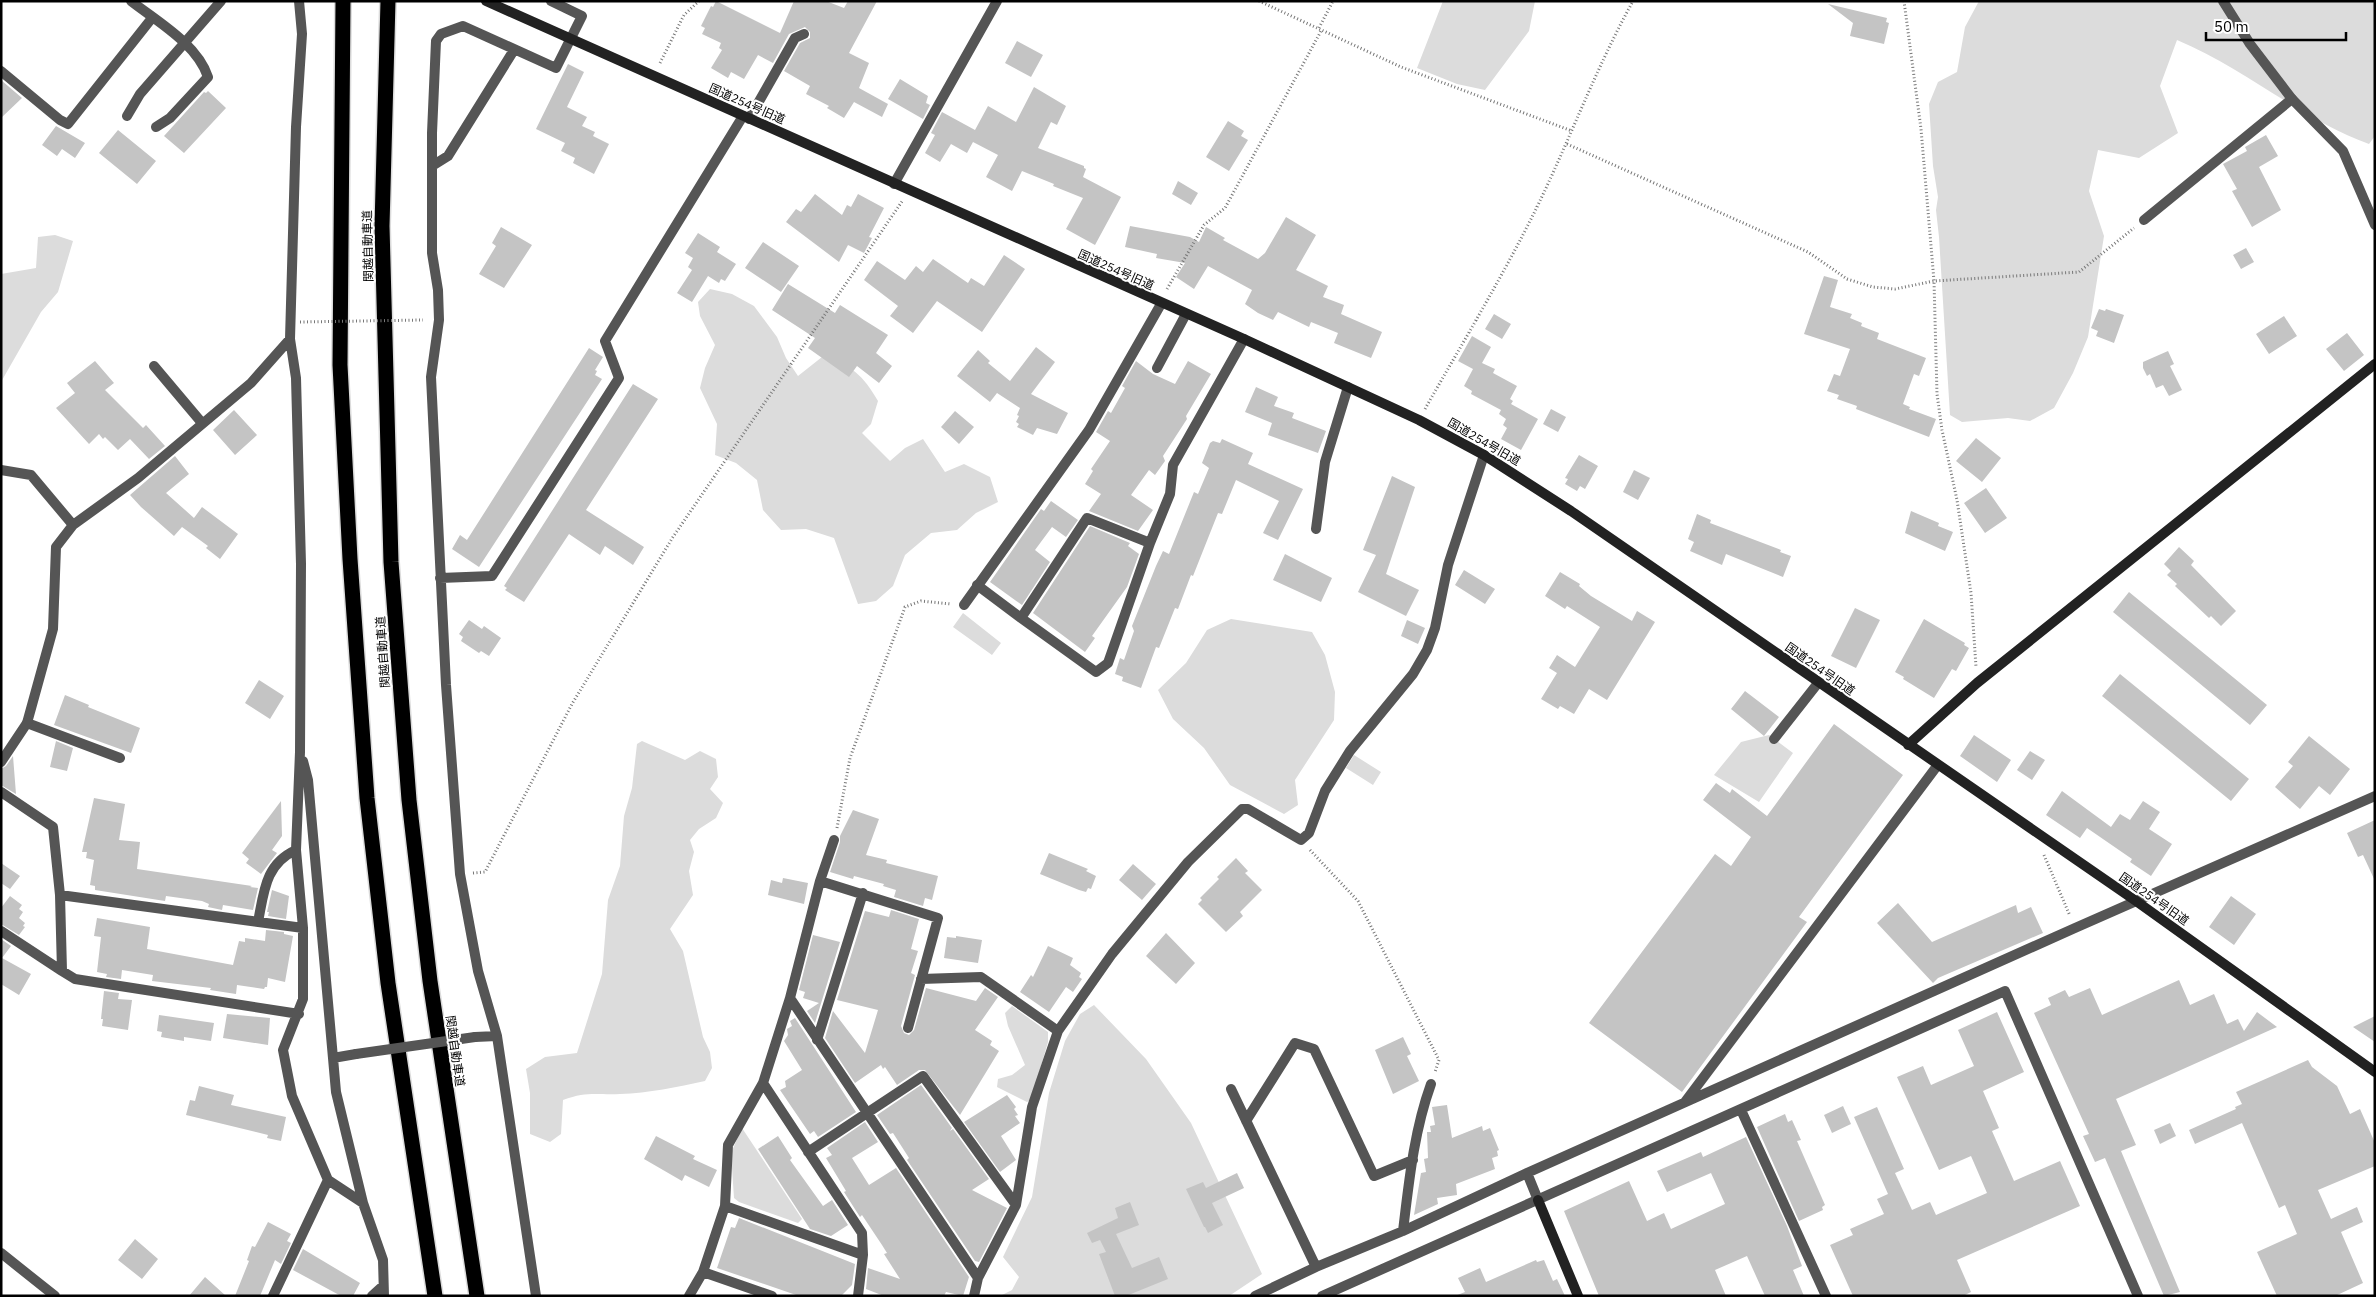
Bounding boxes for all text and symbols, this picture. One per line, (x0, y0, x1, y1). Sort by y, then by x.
scale bar (2206, 10, 2346, 42)
text: 50 m (2214, 17, 2249, 36)
street label: 国道254号旧道 (707, 80, 788, 127)
street label: 関越自動車道 (359, 210, 376, 282)
street label: 国道254号旧道 (1076, 246, 1157, 293)
street label: 国道254号旧道 (1445, 415, 1523, 468)
street label: 関越自動車道 (373, 616, 392, 688)
street label: 国道254号旧道 (1783, 639, 1858, 698)
street label: 国道254号旧道 (2117, 869, 2192, 928)
street label: 関越自動車道 (443, 1014, 468, 1088)

